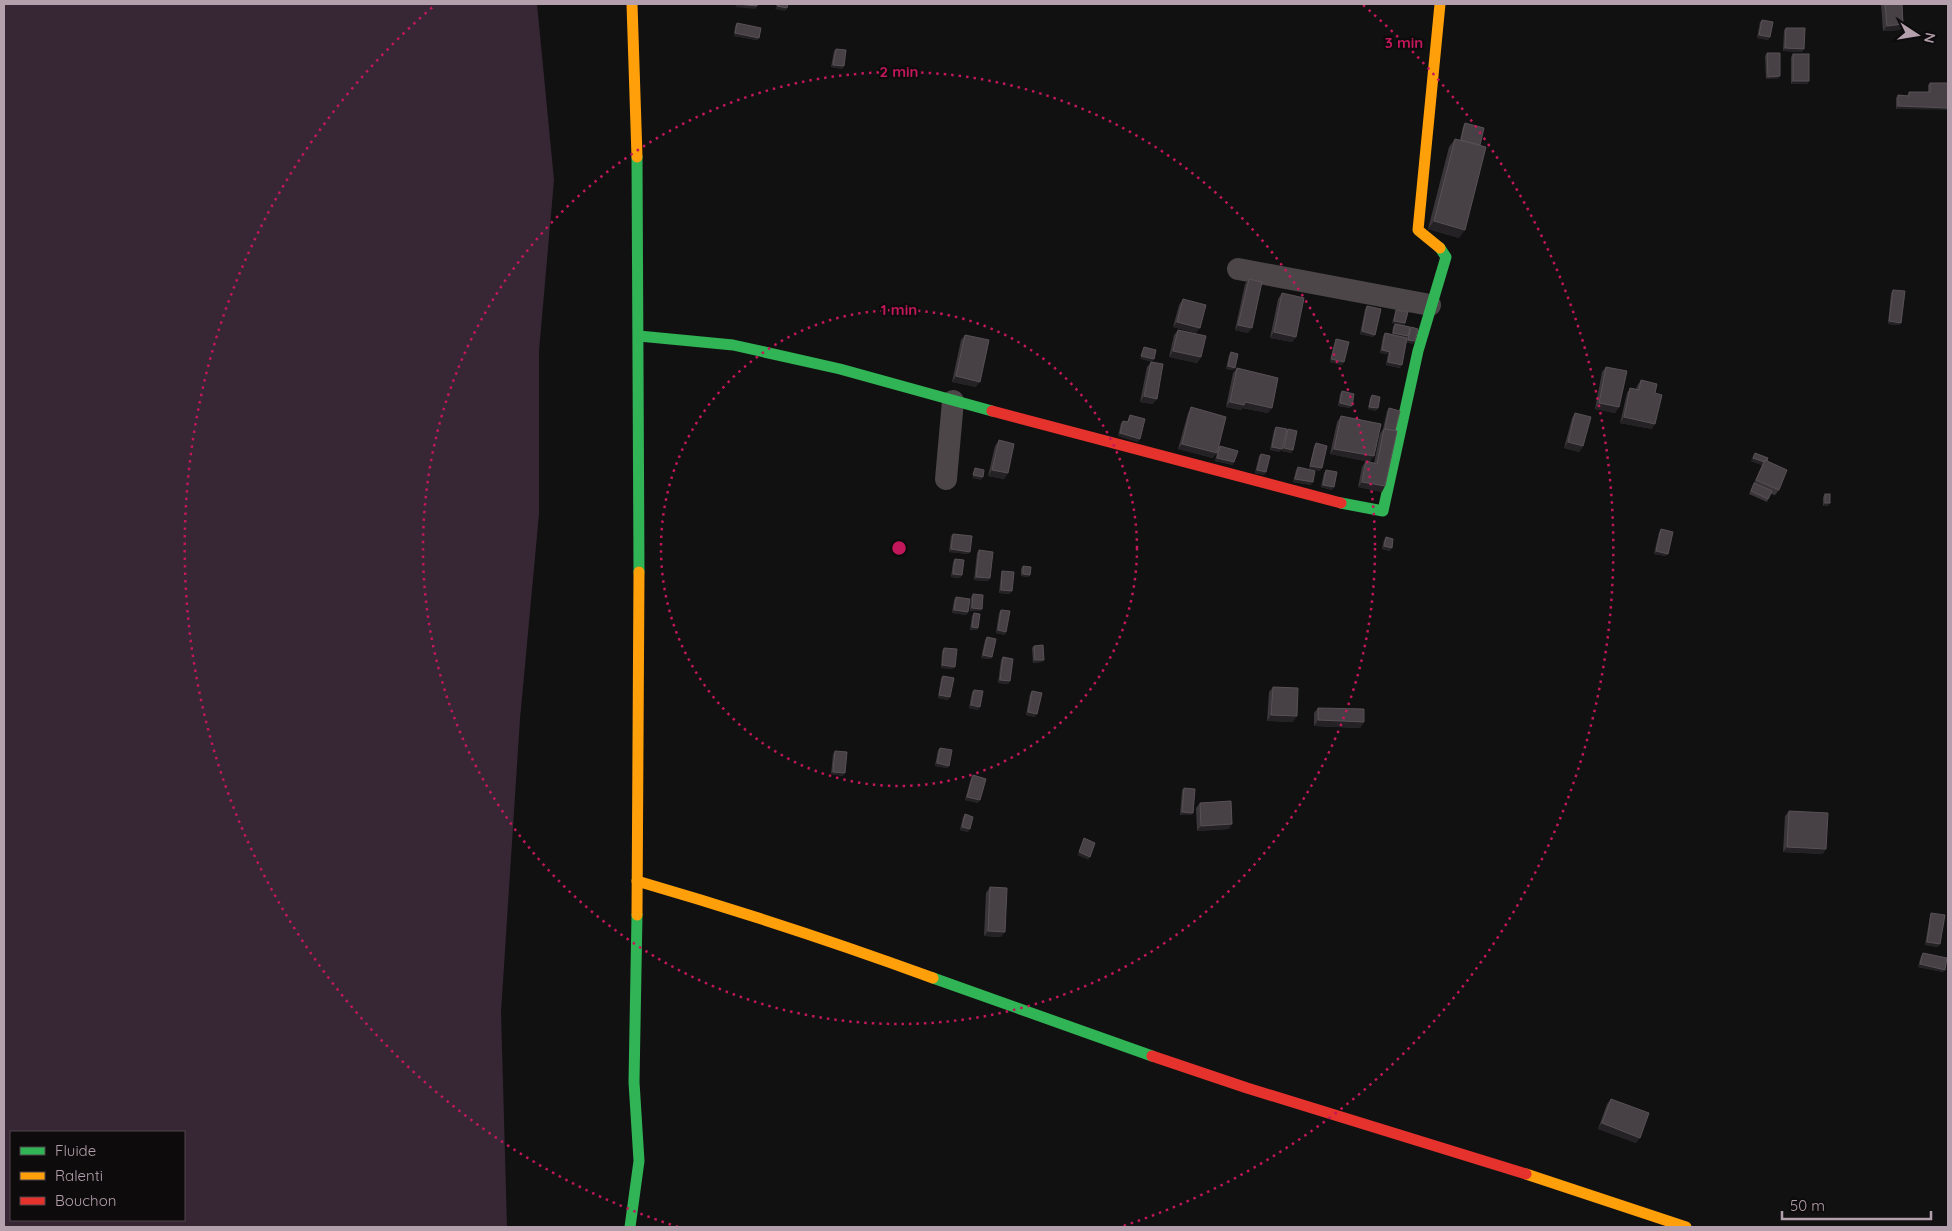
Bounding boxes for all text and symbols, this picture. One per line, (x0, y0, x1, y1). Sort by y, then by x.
north arrow (1892, 10, 1942, 60)
text: N (1920, 31, 1940, 45)
text: 3 min (1385, 33, 1423, 52)
text: 2 min (879, 62, 919, 81)
text: 1 min (881, 300, 917, 319)
centre of rings (890, 539, 908, 557)
legend (10, 1131, 185, 1221)
text: Fluide (55, 1141, 96, 1160)
text: Ralenti (55, 1166, 103, 1185)
scale bar (1782, 1188, 1931, 1220)
text: Bouchon (55, 1191, 116, 1210)
text: 50 m (1790, 1196, 1825, 1215)

